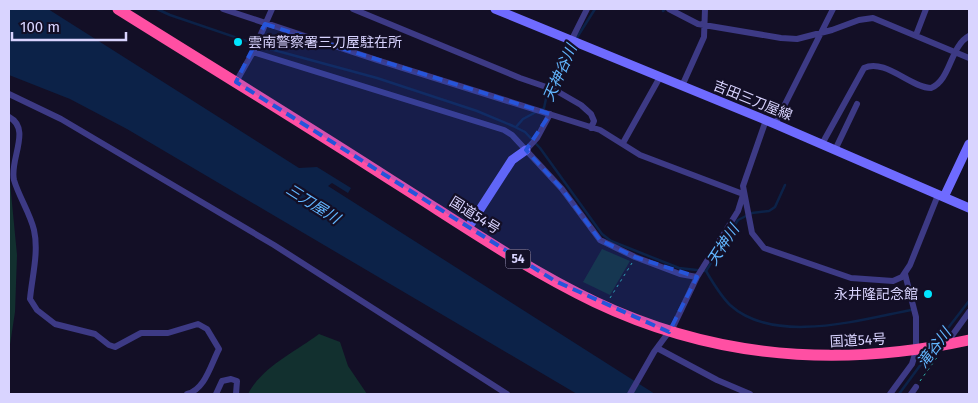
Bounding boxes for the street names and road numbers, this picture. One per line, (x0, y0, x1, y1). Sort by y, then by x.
street label: 吉田三刀屋線 (711, 77, 795, 124)
street label: 国道54号 (446, 193, 503, 238)
road number: 54 (506, 250, 530, 268)
street label: 国道54号 (829, 331, 887, 350)

